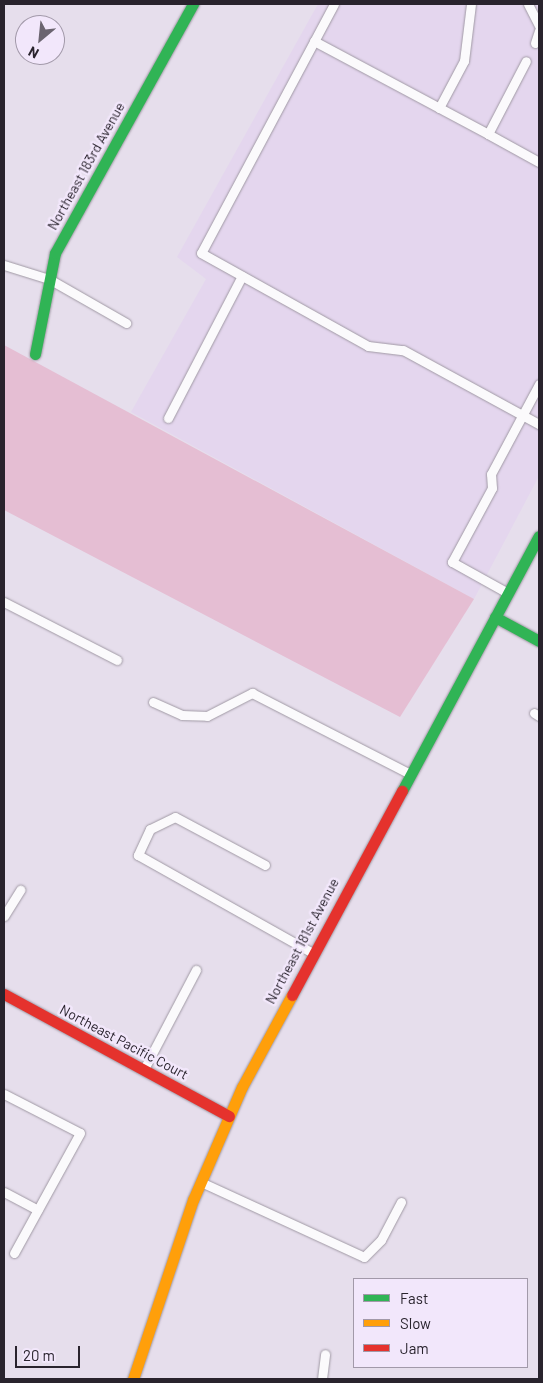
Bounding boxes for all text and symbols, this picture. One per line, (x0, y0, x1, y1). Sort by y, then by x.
north arrow (15, 15, 65, 65)
text: N (25, 43, 41, 62)
street label: Northeast 183rd Avenue (44, 99, 128, 233)
street label: Northeast 181st Avenue (262, 875, 342, 1007)
street label: Northeast Pacific Court (57, 1001, 191, 1083)
legend (353, 1278, 528, 1368)
text: Fast (400, 1289, 428, 1307)
text: Slow (400, 1314, 431, 1332)
scale bar (18, 1336, 82, 1368)
text: Jam (400, 1339, 429, 1357)
text: 20 m (23, 1346, 55, 1364)

